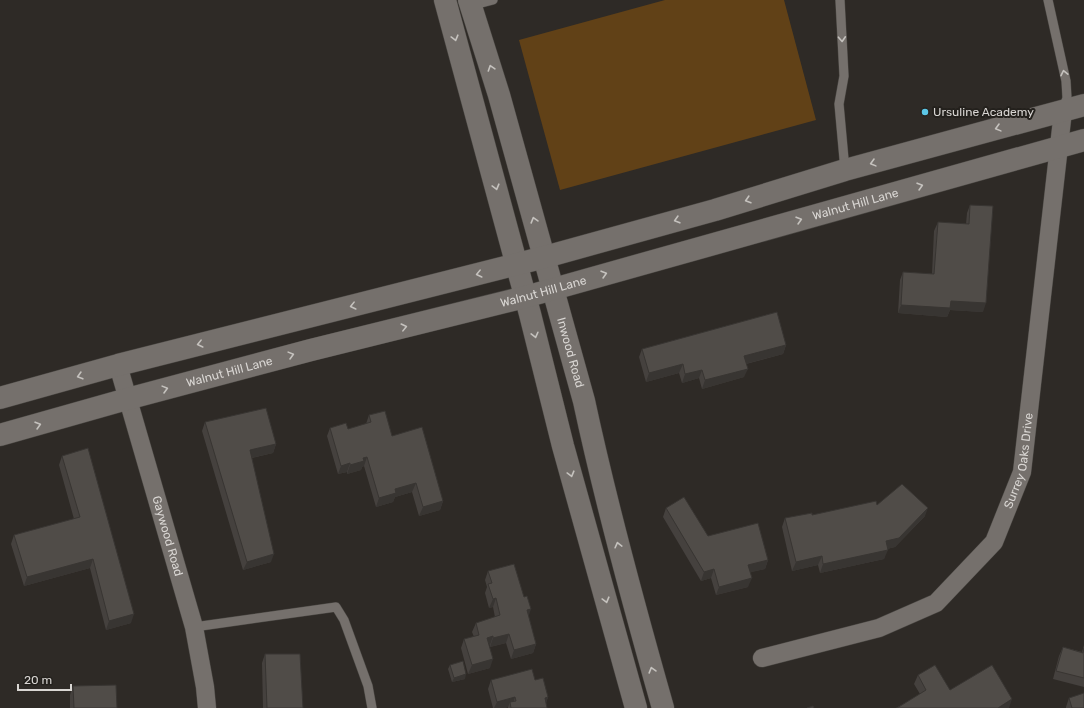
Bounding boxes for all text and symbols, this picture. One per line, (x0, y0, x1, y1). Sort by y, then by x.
one-way arrow (450, 34, 459, 41)
one-way arrow (838, 36, 846, 42)
one-way arrow (487, 65, 495, 72)
one-way arrow (1061, 70, 1069, 76)
place label: Ursuline Academy (933, 105, 1034, 119)
marker: Ursuline Academy (920, 107, 930, 117)
one-way arrow (995, 124, 1001, 132)
one-way arrow (870, 158, 877, 167)
one-way arrow (917, 182, 924, 191)
one-way arrow (491, 183, 499, 190)
street label: Walnut Hill Lane (811, 185, 900, 223)
one-way arrow (745, 195, 752, 204)
one-way arrow (674, 215, 681, 224)
one-way arrow (530, 216, 539, 223)
one-way arrow (795, 216, 802, 225)
one-way arrow (475, 270, 482, 278)
one-way arrow (601, 271, 608, 279)
street label: Walnut Hill Lane (499, 273, 588, 310)
one-way arrow (349, 301, 356, 310)
street label: Inwood Road (554, 316, 587, 389)
one-way arrow (400, 324, 407, 332)
one-way arrow (530, 331, 539, 338)
one-way arrow (197, 340, 203, 348)
one-way arrow (287, 352, 294, 360)
street label: Walnut Hill Lane (185, 353, 274, 390)
one-way arrow (77, 371, 84, 380)
one-way arrow (161, 385, 168, 394)
street label: Surrey Oaks Drive (1001, 412, 1036, 511)
one-way arrow (34, 421, 41, 429)
one-way arrow (566, 471, 575, 478)
street label: Gaywood Road (149, 494, 186, 578)
one-way arrow (615, 542, 623, 548)
one-way arrow (601, 596, 610, 603)
scale bar (18, 666, 71, 692)
one-way arrow (648, 667, 657, 674)
text: 20 m (24, 673, 52, 687)

